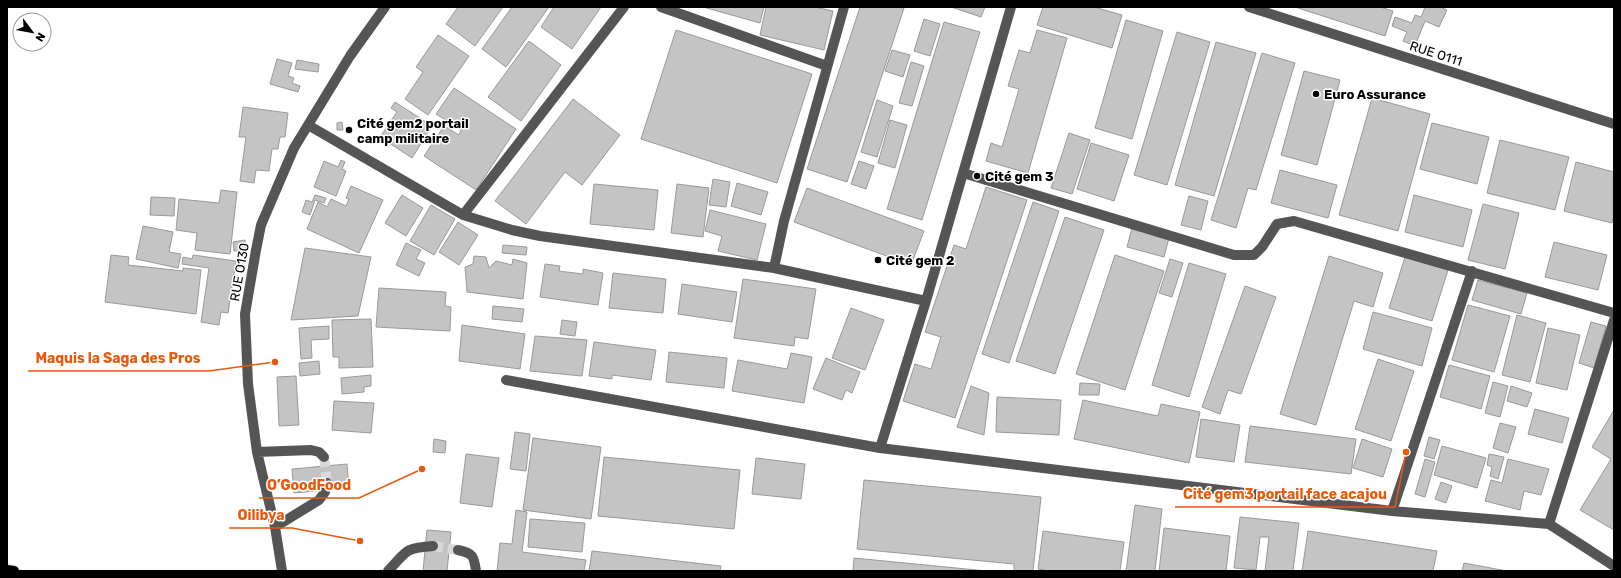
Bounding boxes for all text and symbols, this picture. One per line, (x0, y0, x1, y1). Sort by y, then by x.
north arrow (12, 12, 52, 52)
text: N (32, 30, 48, 44)
street label: RUE O111 (1408, 38, 1464, 69)
place label: Euro Assurance (1324, 87, 1426, 102)
marker: Euro Assurance (1311, 89, 1321, 99)
place label: Cité gem2 portail camp militaire (357, 116, 469, 146)
marker: Cité gem2 portail camp militaire (344, 125, 354, 135)
place label: Cité gem 3 (985, 169, 1054, 184)
marker: Cité gem 3 (972, 171, 982, 181)
street label: RUE O130 (227, 242, 252, 303)
place label: Cité gem 2 (886, 253, 955, 268)
marker: Cité gem 2 (873, 255, 883, 265)
callout: Maquis la Saga des Pros (28, 345, 209, 371)
text: Maquis la Saga des Pros (35, 350, 201, 367)
callout: O’GoodFood (259, 472, 359, 498)
text: O’GoodFood (267, 477, 351, 494)
callout: Cité gem3 portail face acajou (1175, 481, 1395, 507)
text: Cité gem3 portail face acajou (1183, 486, 1387, 503)
callout: Oilibya (229, 502, 292, 528)
text: Oilibya (238, 507, 284, 524)

